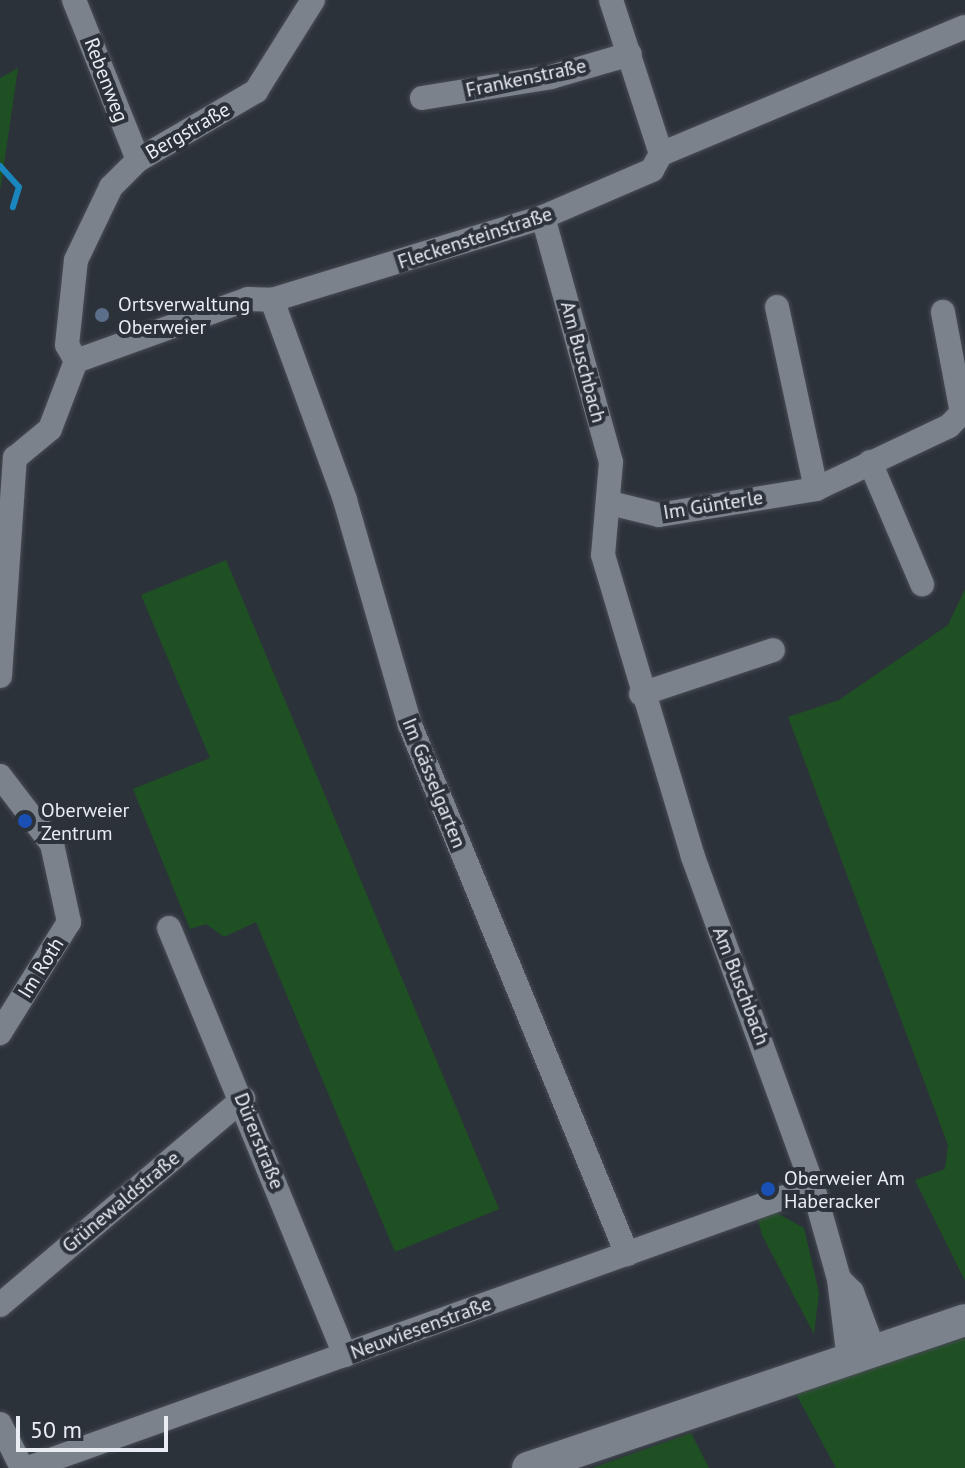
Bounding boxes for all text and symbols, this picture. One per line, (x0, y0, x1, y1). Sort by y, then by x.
street label: Rebenweg (79, 35, 133, 125)
street label: Frankenstraße (464, 54, 588, 102)
street label: Bergstraße (142, 97, 234, 165)
street label: Fleckensteinstraße (395, 202, 555, 274)
place label: Ortsverwaltung Oberweier (118, 292, 250, 339)
street label: Am Buschbach (555, 299, 611, 425)
marker: Ortsverwaltung Oberweier (93, 306, 111, 324)
street label: Im Günterle (661, 485, 765, 525)
street label: Im Gässelgarten (397, 714, 471, 852)
place label: Oberweier Zentrum (41, 798, 129, 845)
marker: Oberweier Zentrum (16, 812, 34, 830)
street label: Am Buschbach (707, 923, 775, 1049)
street label: Im Roth (13, 933, 69, 1003)
street label: Dürerstraße (229, 1089, 289, 1193)
street label: Grünewaldstraße (57, 1146, 185, 1258)
place label: Oberweier Am Haberacker (784, 1166, 906, 1213)
marker: Oberweier Am Haberacker (759, 1180, 777, 1198)
street label: Neuwiesenstraße (347, 1291, 495, 1365)
scale bar (20, 1400, 172, 1450)
text: 50 m (30, 1414, 82, 1445)

